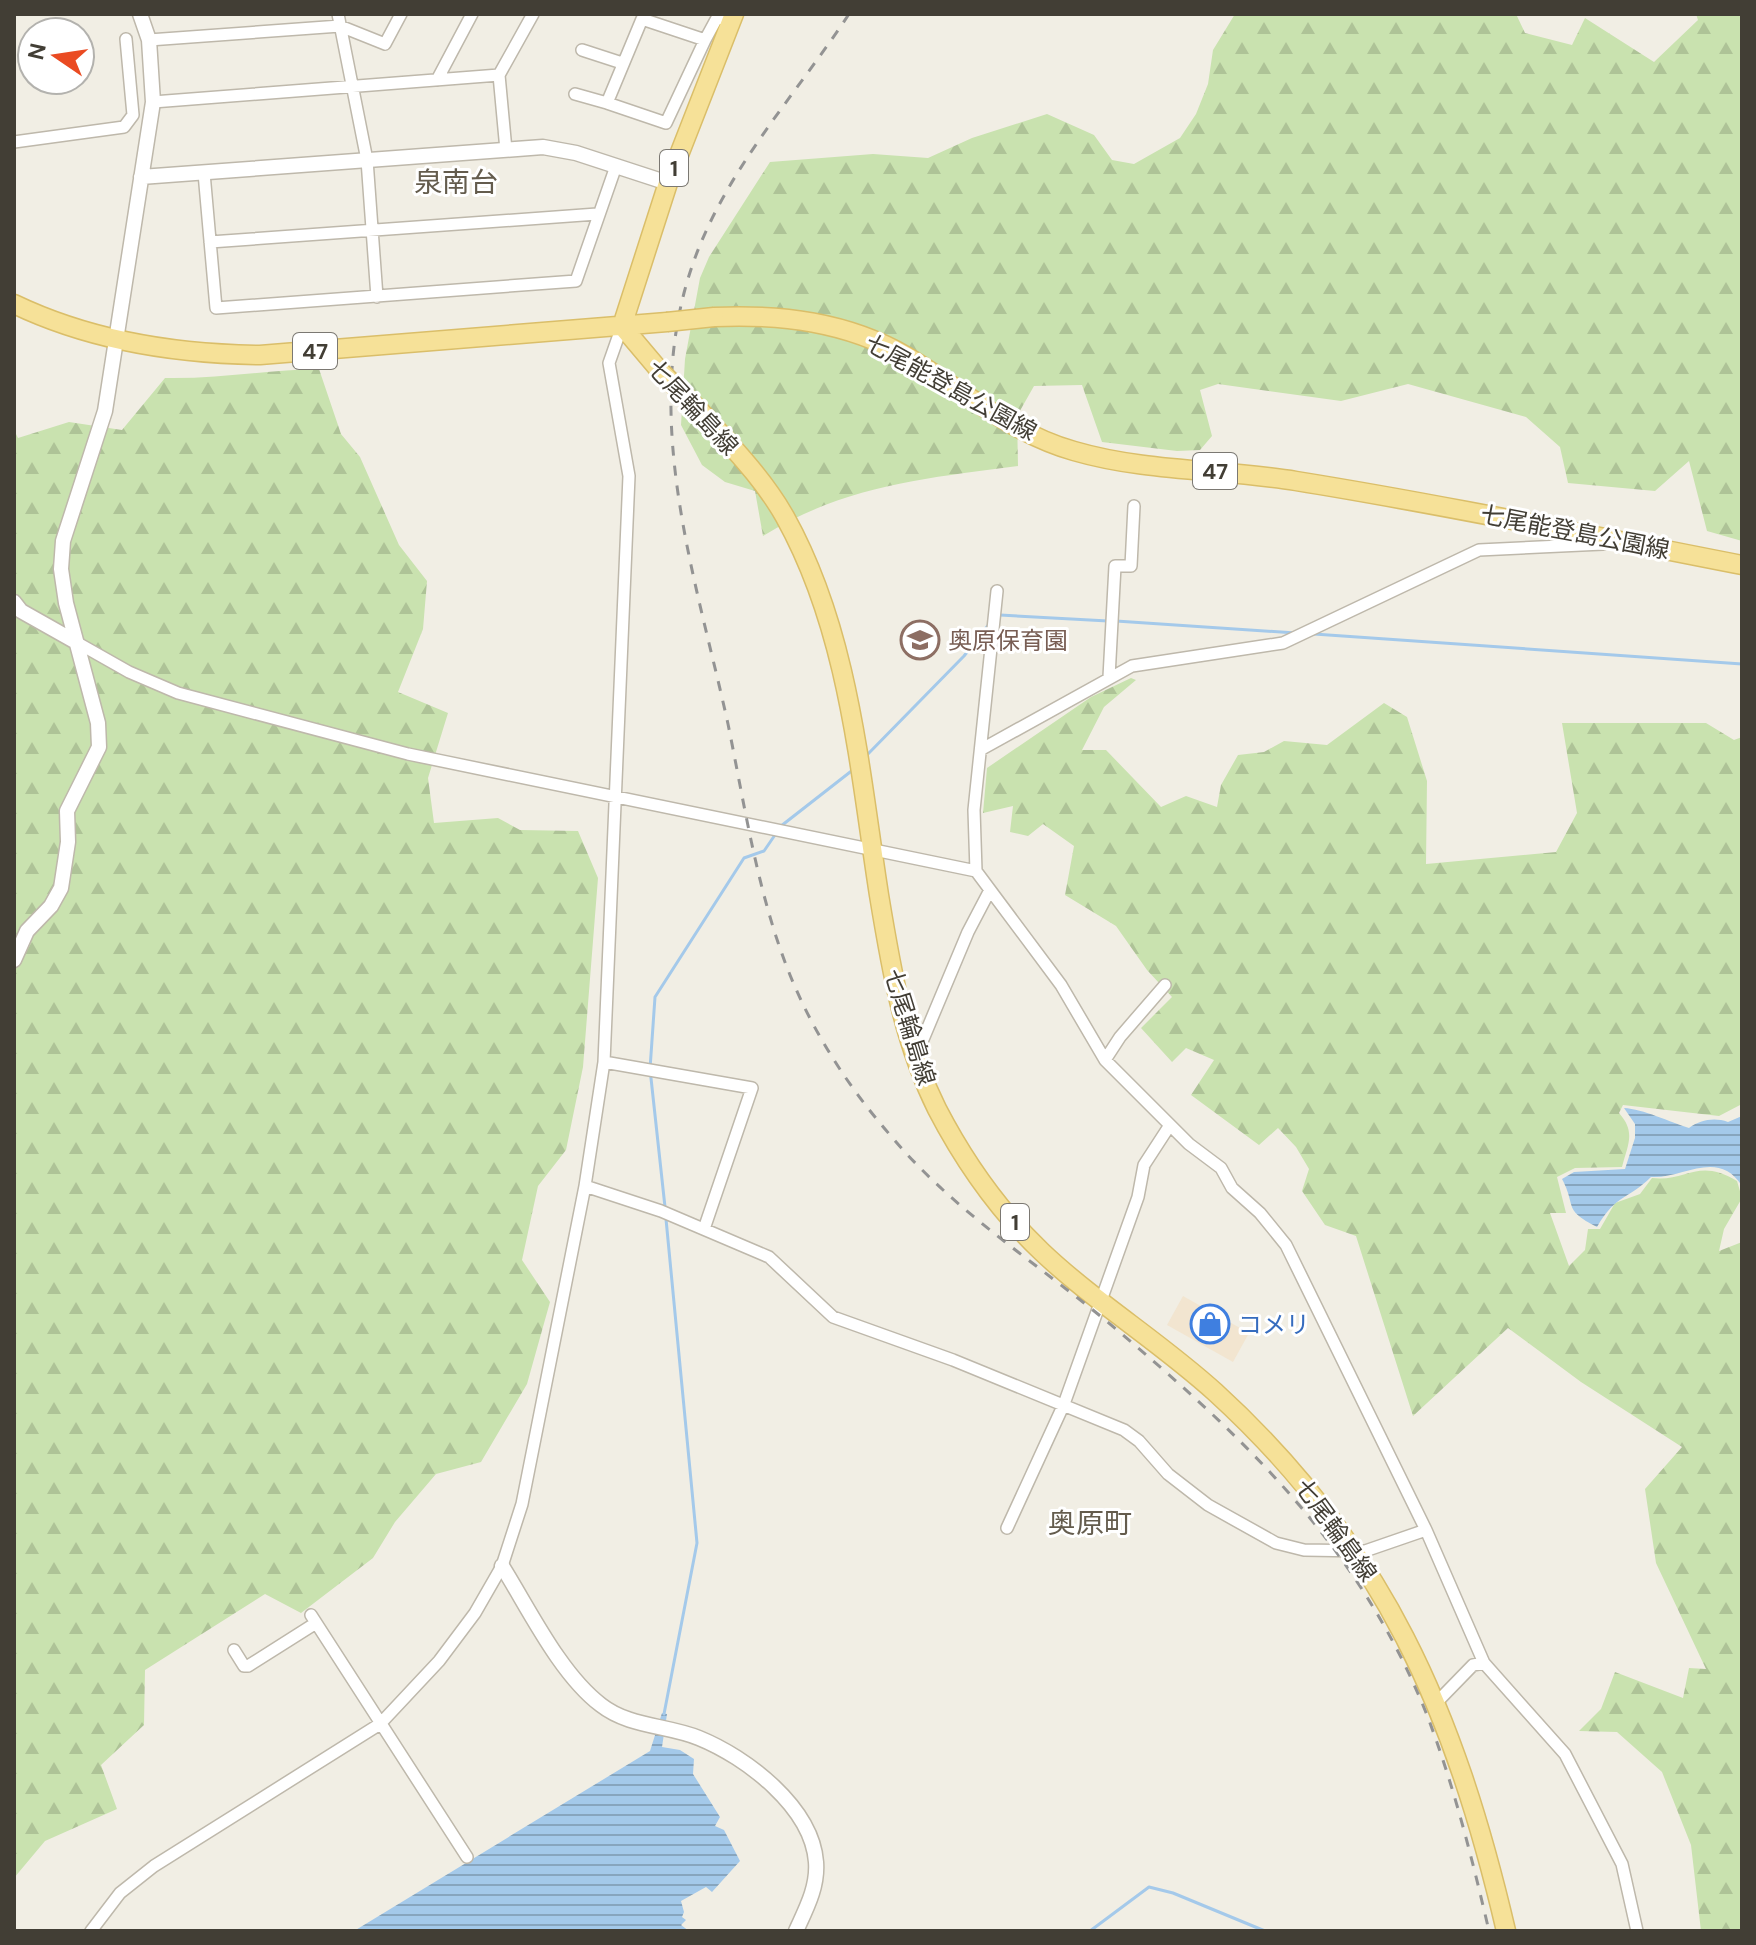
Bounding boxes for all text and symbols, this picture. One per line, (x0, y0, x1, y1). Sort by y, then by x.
north arrow (16, 16, 96, 96)
text: N (21, 41, 53, 63)
road number: 1 (660, 150, 688, 186)
district label: 泉南台 (414, 164, 498, 201)
street label: 七尾能登島公園線 (860, 327, 1042, 447)
road number: 47 (293, 333, 337, 369)
street label: 七尾輪島線 (641, 353, 745, 461)
road number: 47 (1193, 453, 1237, 489)
street label: 七尾能登島公園線 (1478, 498, 1672, 566)
school or university icon: 奥原保育園 (899, 619, 941, 661)
place label: 奥原保育園 (948, 625, 1068, 656)
street label: 七尾輪島線 (878, 965, 942, 1089)
road number: 1 (1001, 1204, 1029, 1240)
shop icon: コメリ (1189, 1303, 1231, 1345)
place label: コメリ (1238, 1309, 1310, 1340)
street label: 七尾輪島線 (1288, 1472, 1384, 1588)
district label: 奥原町 (1048, 1505, 1132, 1542)

